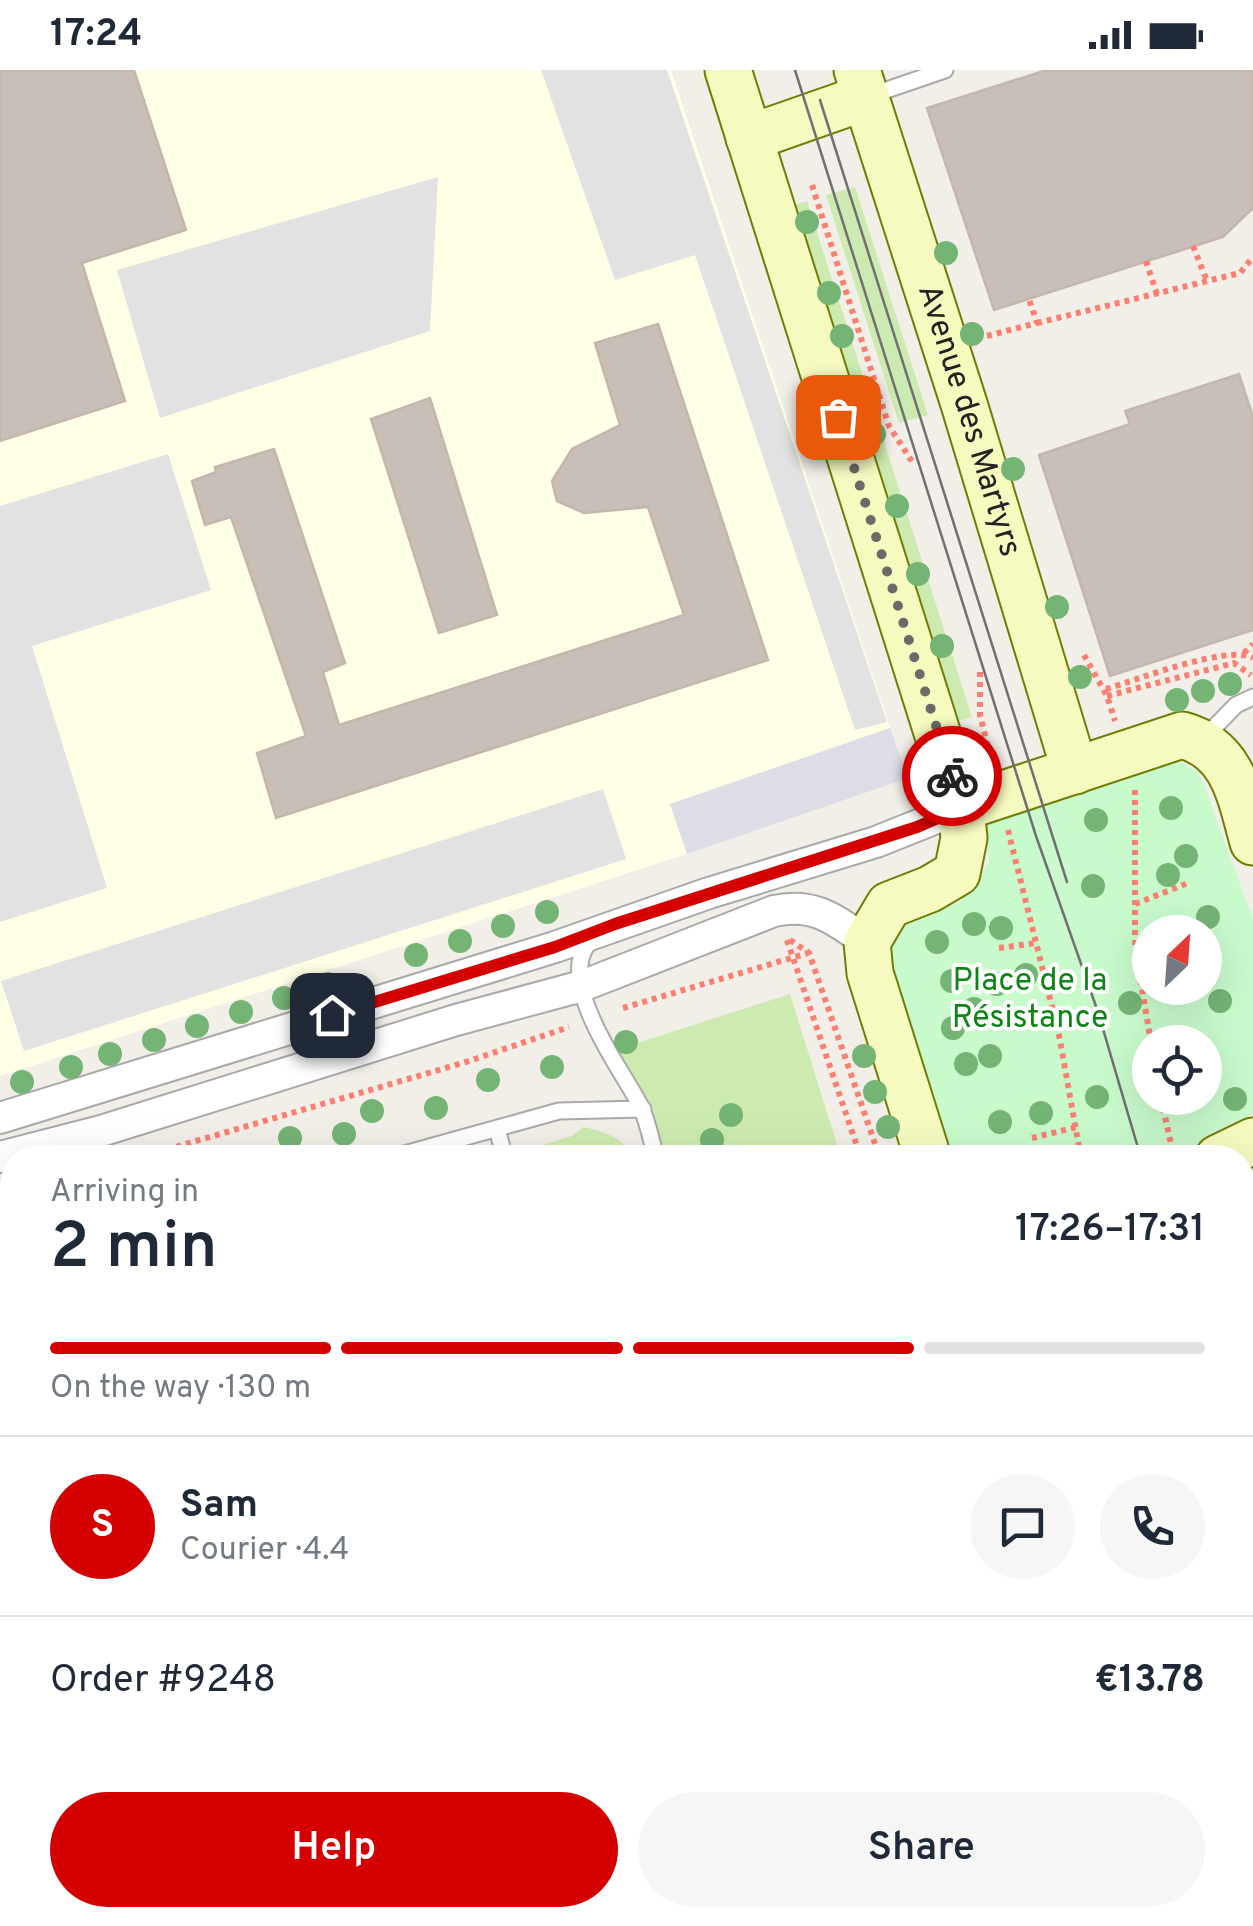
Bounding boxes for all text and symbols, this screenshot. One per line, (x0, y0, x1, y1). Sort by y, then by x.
text: 17:24 (50, 11, 143, 60)
street label: Avenue des Martyrs (907, 280, 1029, 562)
pin (796, 375, 881, 460)
icon: bag (811, 390, 866, 445)
courier (902, 726, 1002, 826)
icon: bike (925, 749, 980, 804)
north arrow (1132, 915, 1222, 1005)
map controls (1132, 915, 1222, 1115)
park label: Place de la Résistance (952, 962, 1108, 1039)
pin (290, 973, 375, 1058)
icon: home (305, 988, 360, 1043)
button: locate (1132, 1025, 1222, 1115)
text: Arriving in (50, 1173, 199, 1213)
text: 17:26–17:31 (1015, 1206, 1205, 1255)
text: 2 min (50, 1209, 218, 1291)
text: On the way · 130 m (50, 1369, 311, 1409)
button: chat (970, 1474, 1075, 1579)
button: phone (1100, 1474, 1205, 1579)
text: Sam (180, 1482, 258, 1531)
text: S (91, 1502, 114, 1551)
text: Courier · 4.4 (180, 1531, 349, 1571)
text: Order #9248 (50, 1657, 276, 1706)
text: €13.78 (1095, 1657, 1205, 1706)
button: Help (50, 1792, 618, 1907)
button: Share (638, 1792, 1205, 1907)

